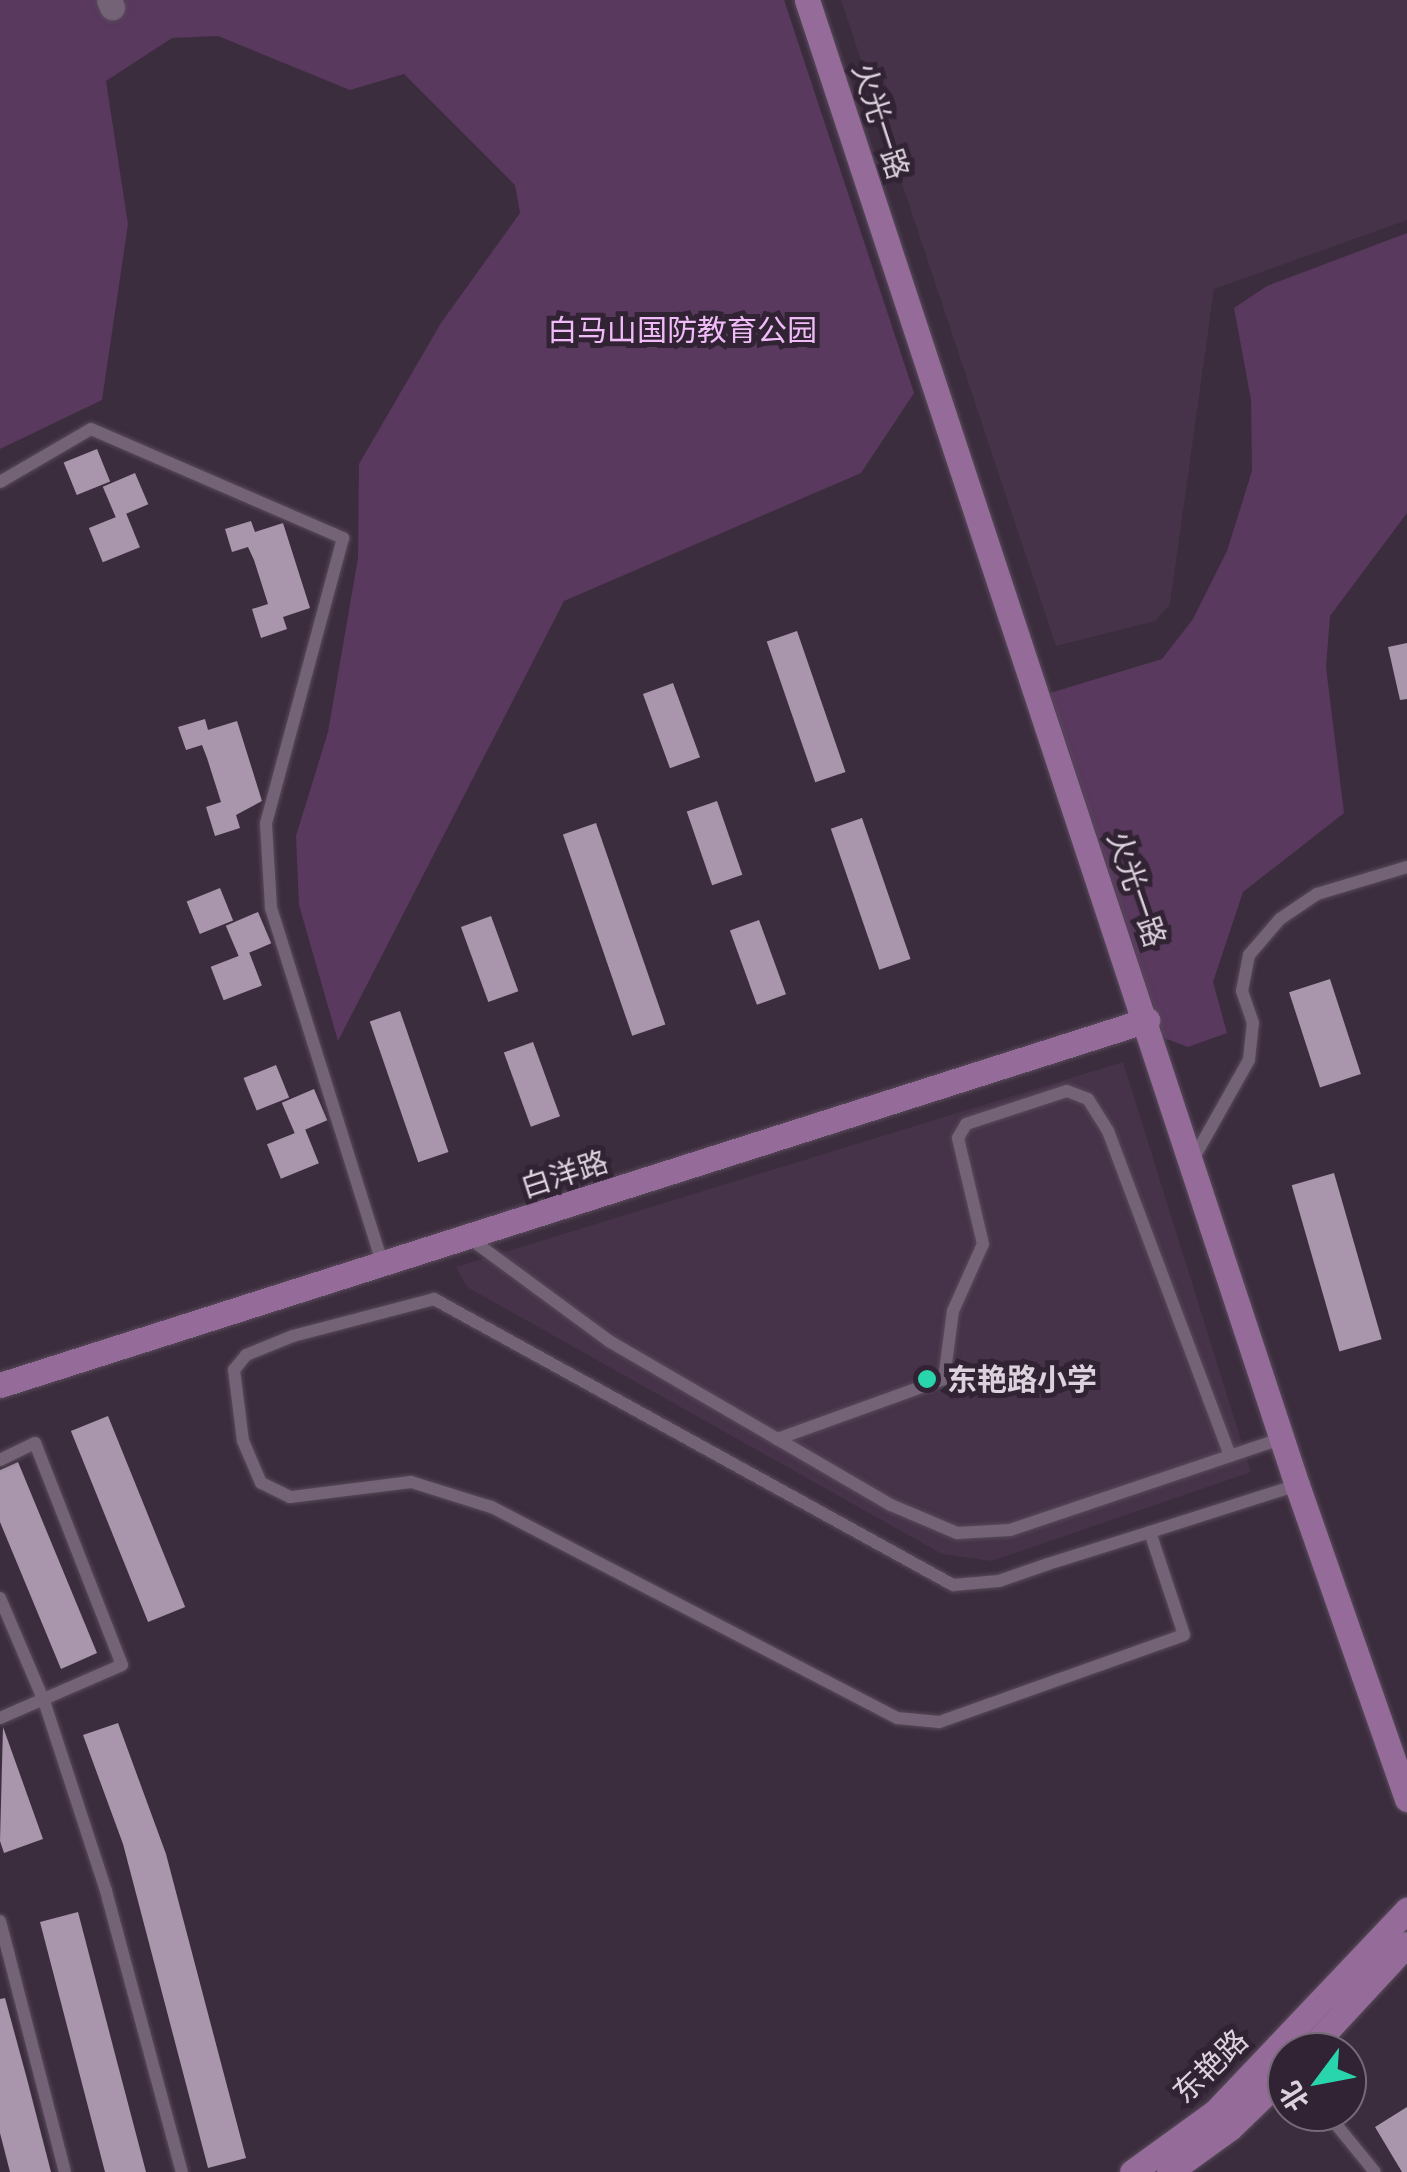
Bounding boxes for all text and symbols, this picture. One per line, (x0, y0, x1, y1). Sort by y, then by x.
street label: 火光一路 (845, 58, 917, 184)
park label: 白马山国防教育公园 (547, 312, 817, 348)
street label: 火光一路 (1100, 826, 1174, 952)
street label: 白洋路 (516, 1143, 612, 1205)
place label: 东艳路小学 (947, 1361, 1097, 1397)
marker: 东艳路小学 (916, 1368, 938, 1390)
street label: 东艳路 (1165, 2022, 1255, 2110)
north arrow (1267, 2032, 1367, 2132)
text: 北 (1270, 2075, 1317, 2119)

